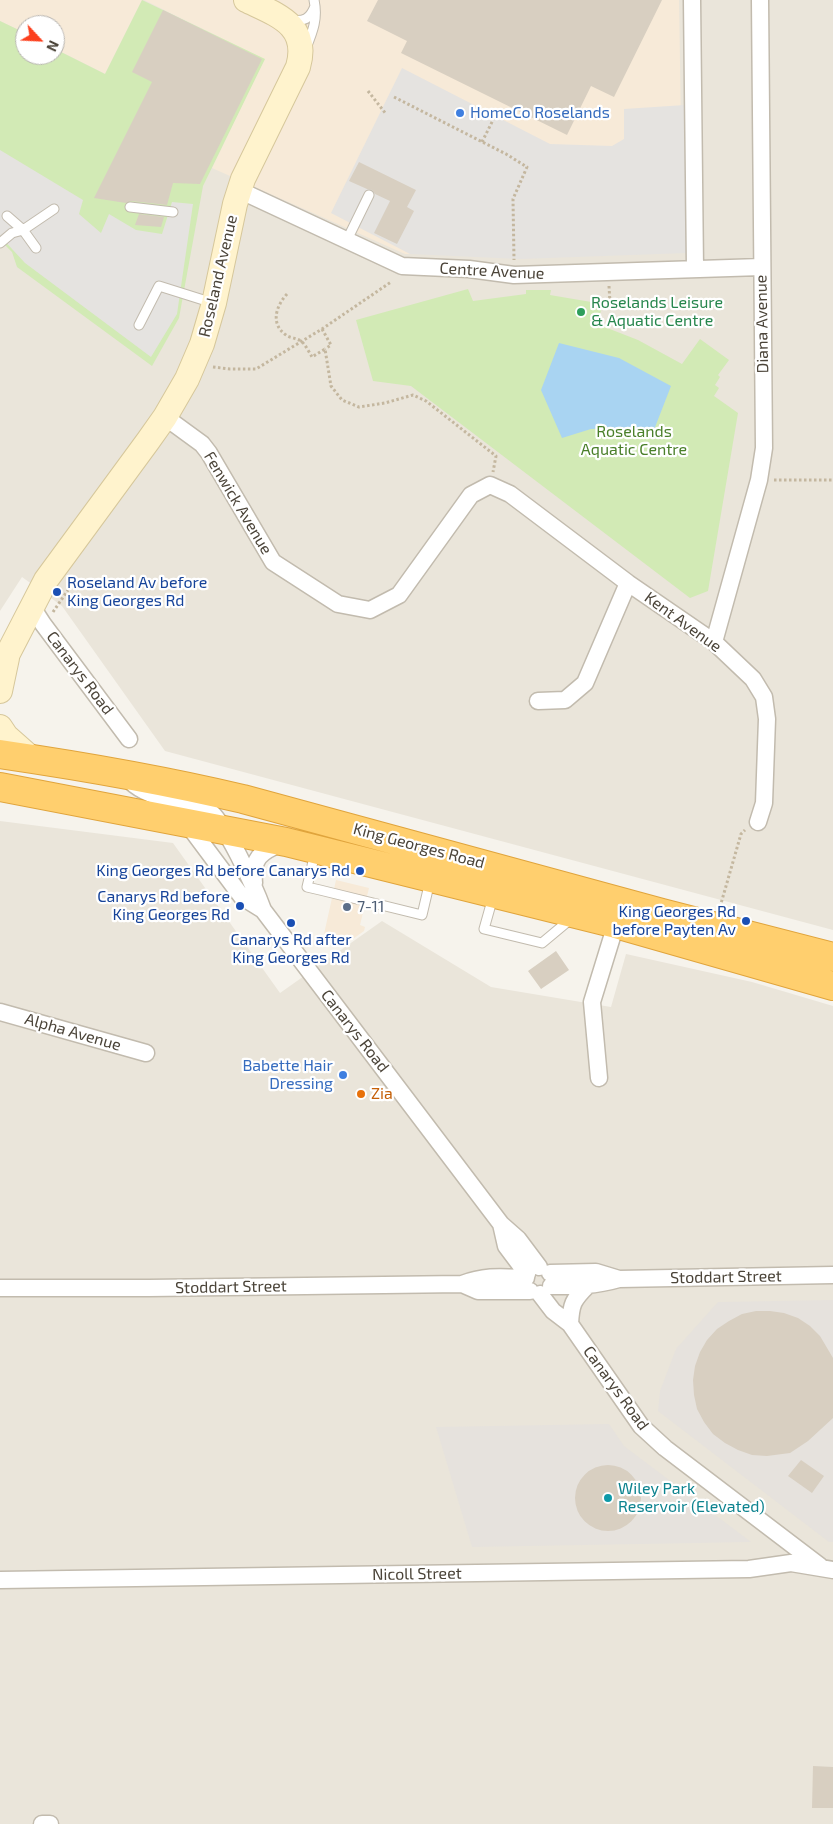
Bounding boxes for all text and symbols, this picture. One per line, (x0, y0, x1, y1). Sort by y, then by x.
north arrow (15, 15, 65, 65)
text: N (43, 38, 63, 54)
place label: HomeCo Roselands (470, 103, 610, 123)
marker: HomeCo Roselands (454, 107, 466, 119)
street label: Roseland Avenue (195, 213, 241, 339)
street label: Centre Avenue (439, 259, 545, 283)
street label: Diana Avenue (752, 275, 772, 373)
place label: Roselands Leisure & Aquatic Centre (591, 293, 723, 331)
marker: Roselands Leisure & Aquatic Centre (575, 306, 587, 318)
park label: Roselands Aquatic Centre (581, 422, 687, 460)
street label: Fenwick Avenue (200, 448, 276, 558)
place label: Roseland Av before King Georges Rd (67, 573, 207, 611)
marker: Roseland Av before King Georges Rd (51, 586, 63, 598)
street label: Kent Avenue (641, 588, 725, 656)
street label: Canarys Road (42, 628, 118, 718)
street label: King Georges Road (351, 819, 487, 873)
place label: King Georges Rd before Canarys Rd (96, 861, 350, 881)
marker: King Georges Rd before Canarys Rd (354, 865, 366, 877)
place label: Canarys Rd before King Georges Rd (97, 887, 230, 925)
place label: 7-11 (357, 897, 384, 917)
marker: Canarys Rd before King Georges Rd (234, 900, 246, 912)
marker: 7-11 (341, 901, 353, 913)
place label: King Georges Rd before Payten Av (613, 902, 736, 940)
marker: King Georges Rd before Payten Av (740, 915, 752, 927)
marker: Canarys Rd after King Georges Rd (285, 917, 297, 929)
place label: Canarys Rd after King Georges Rd (230, 930, 352, 968)
street label: Canarys Road (317, 986, 393, 1076)
street label: Alpha Avenue (23, 1009, 123, 1055)
place label: Babette Hair Dressing (242, 1056, 333, 1094)
marker: Babette Hair Dressing (337, 1069, 349, 1081)
place label: Zia (371, 1084, 393, 1104)
marker: Zia (355, 1088, 367, 1100)
street label: Stoddart Street (670, 1266, 782, 1288)
street label: Stoddart Street (175, 1276, 287, 1298)
street label: Canarys Road (579, 1342, 653, 1434)
place label: Wiley Park Reservoir (Elevated) (618, 1479, 765, 1517)
marker: Wiley Park Reservoir (Elevated) (602, 1492, 614, 1504)
street label: Nicoll Street (372, 1564, 462, 1584)

